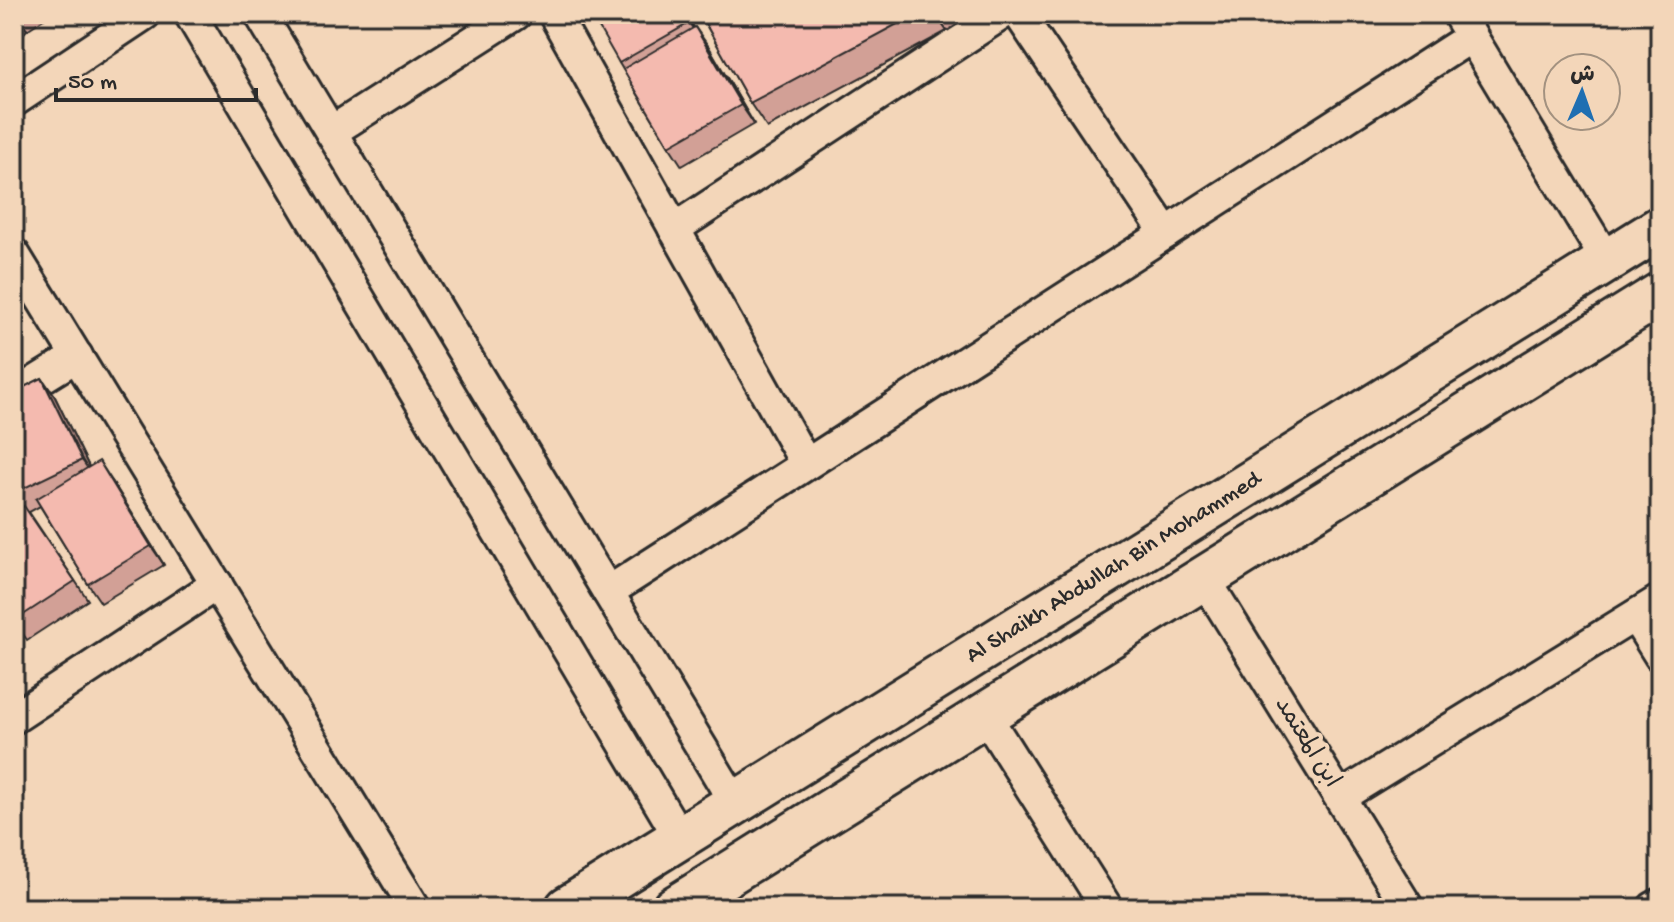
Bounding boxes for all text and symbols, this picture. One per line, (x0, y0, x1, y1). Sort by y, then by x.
scale bar (56, 52, 256, 102)
north arrow (1542, 52, 1622, 132)
text: ش (1570, 63, 1595, 89)
text: 50 m (68, 69, 117, 98)
street label: Al Shaikh Abdullah Bin Mohammed (961, 464, 1268, 670)
street label: ابن المعتمد (1267, 692, 1345, 794)

